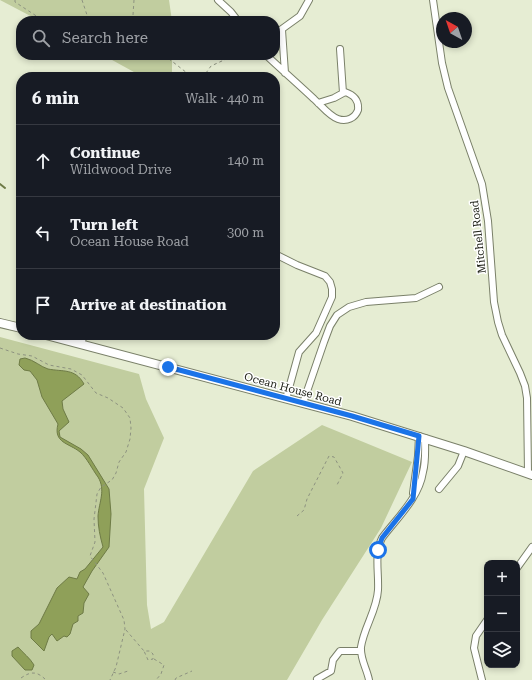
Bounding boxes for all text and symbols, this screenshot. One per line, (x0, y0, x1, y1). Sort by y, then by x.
north arrow (436, 12, 472, 48)
search box (16, 16, 280, 60)
icon: search (30, 27, 52, 49)
text: Search here (62, 29, 148, 47)
text: 6 min (32, 88, 79, 108)
text: Walk · 440 m (185, 91, 264, 106)
text: Continue (70, 144, 140, 162)
icon: ahead (32, 150, 54, 172)
text: 140 m (227, 153, 264, 168)
text: Wildwood Drive (70, 162, 172, 177)
street label: Mitchell Road (468, 200, 489, 274)
text: Turn left (70, 216, 138, 234)
icon: left (32, 222, 54, 244)
text: 300 m (227, 225, 264, 240)
text: Ocean House Road (70, 234, 189, 249)
icon: arrive (32, 294, 54, 316)
text: Arrive at destination (70, 296, 226, 314)
route end (159, 358, 177, 376)
street label: Ocean House Road (243, 370, 343, 409)
route start (369, 541, 387, 559)
map controls (484, 560, 520, 668)
button: + (484, 560, 520, 596)
button: − (484, 596, 520, 632)
button: layers (484, 632, 520, 668)

